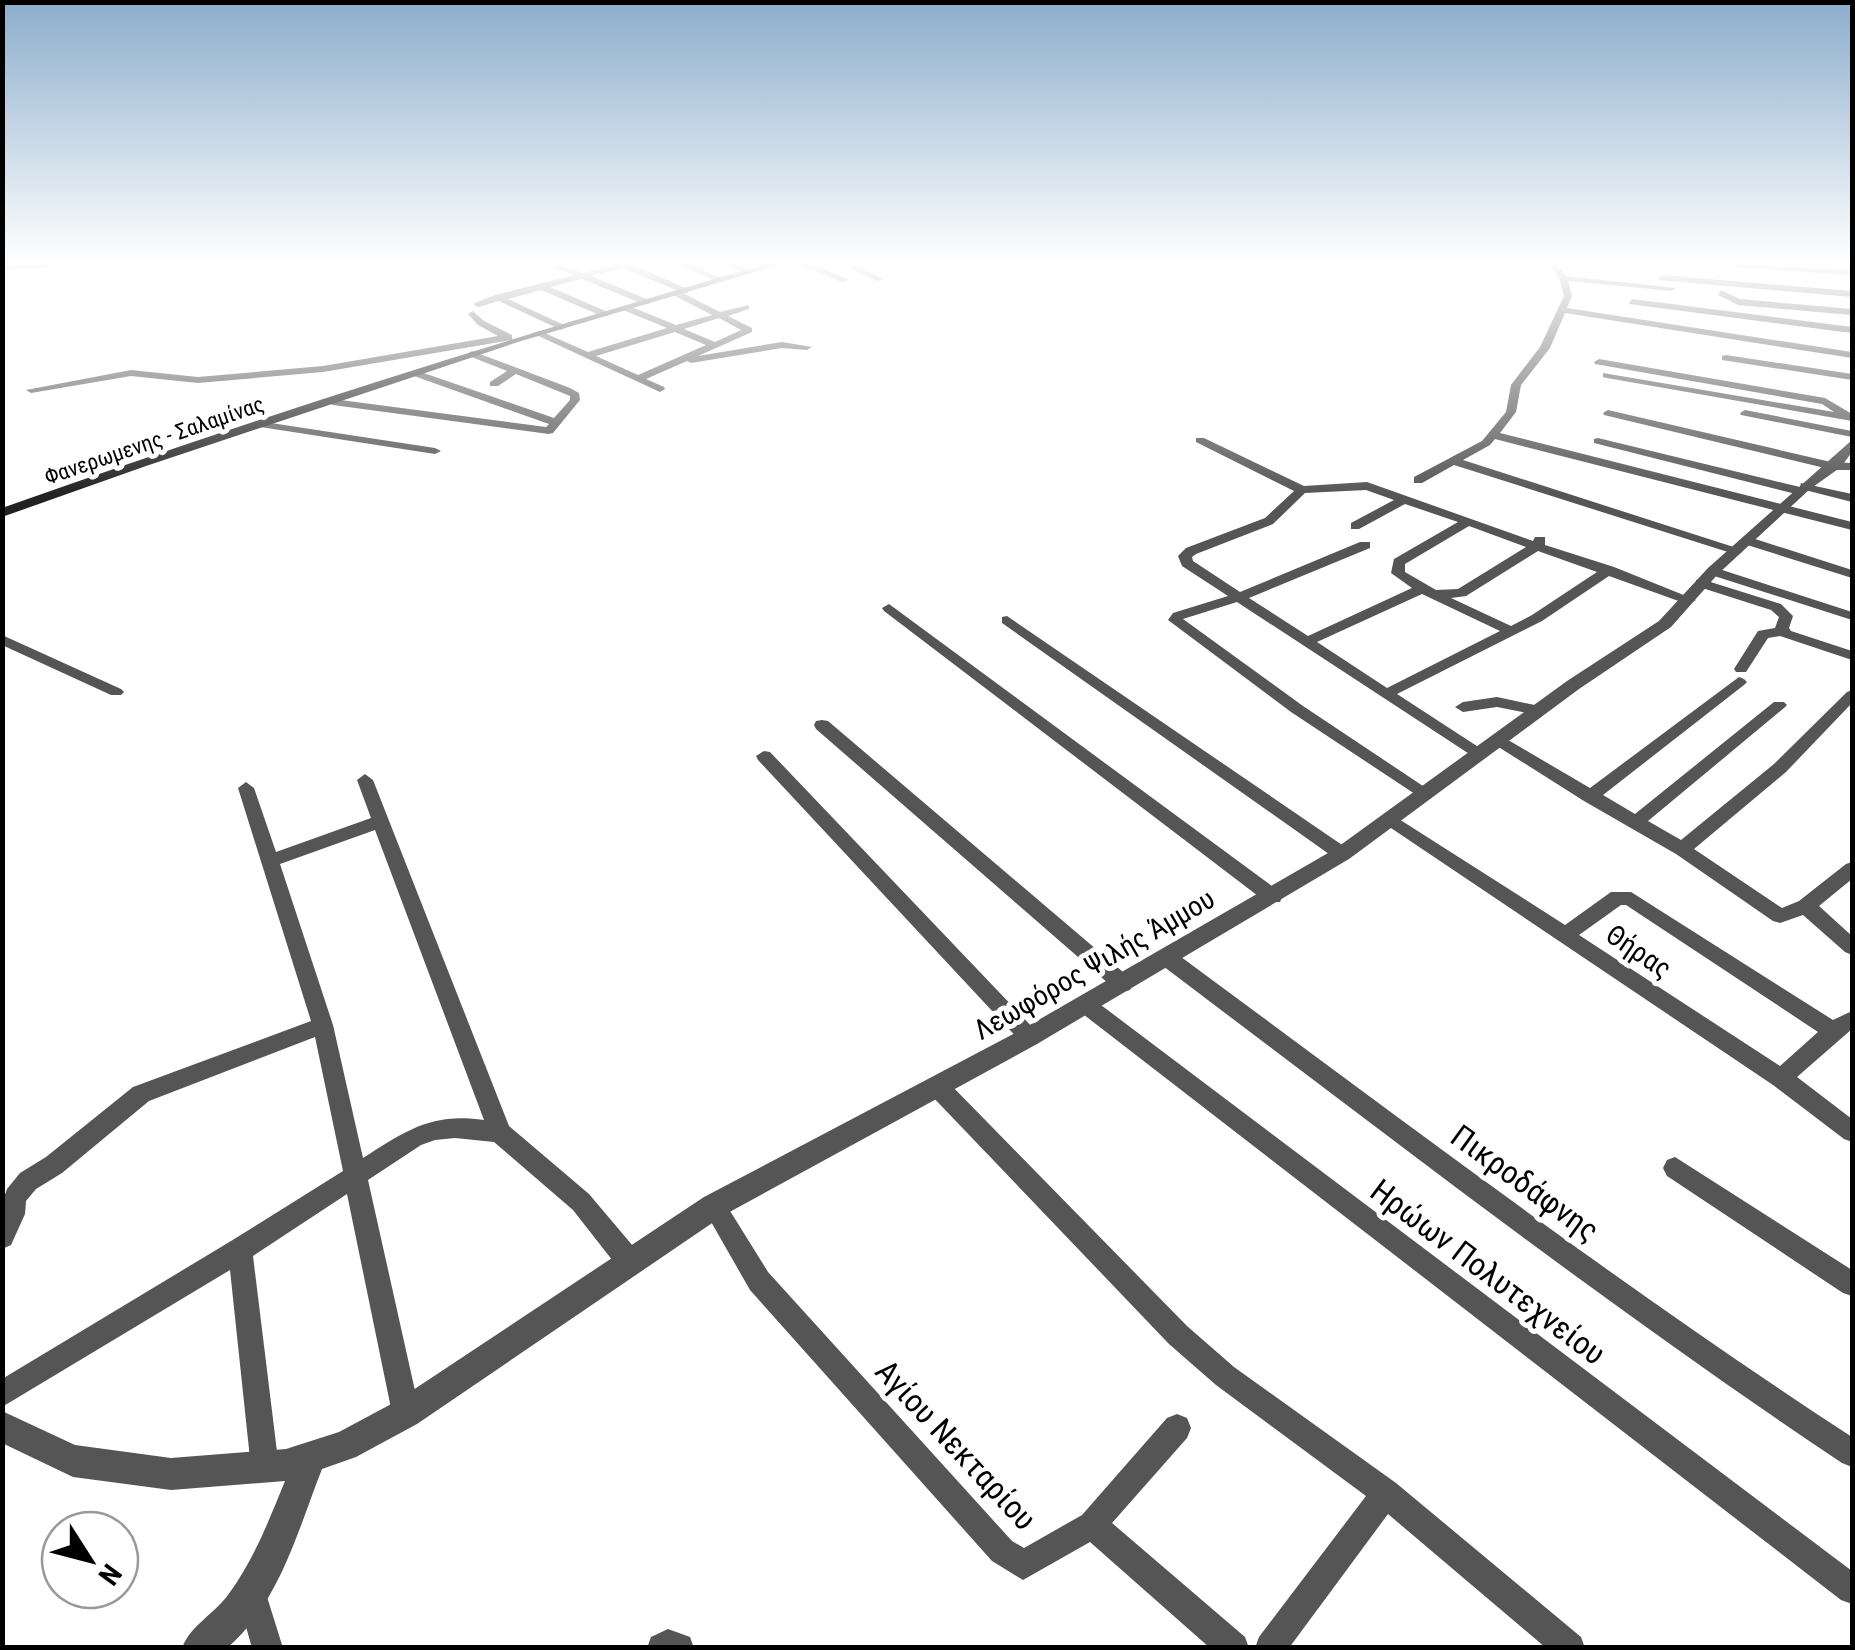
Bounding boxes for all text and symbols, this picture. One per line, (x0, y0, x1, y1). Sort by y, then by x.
street label: Φανερωμενης - Σαλαμίνας (41, 391, 267, 490)
street label: Λεωφόρος Ψιλής Άμμου (968, 882, 1220, 1047)
street label: Θήρας (1600, 918, 1678, 985)
street label: Πικροδάφνης (1444, 1117, 1606, 1249)
street label: Ηρώων Πολυτεχνείου (1363, 1171, 1613, 1373)
street label: Αγίου Νεκταρίου (868, 1352, 1044, 1538)
north arrow (40, 1510, 140, 1610)
text: N (91, 1558, 128, 1591)

